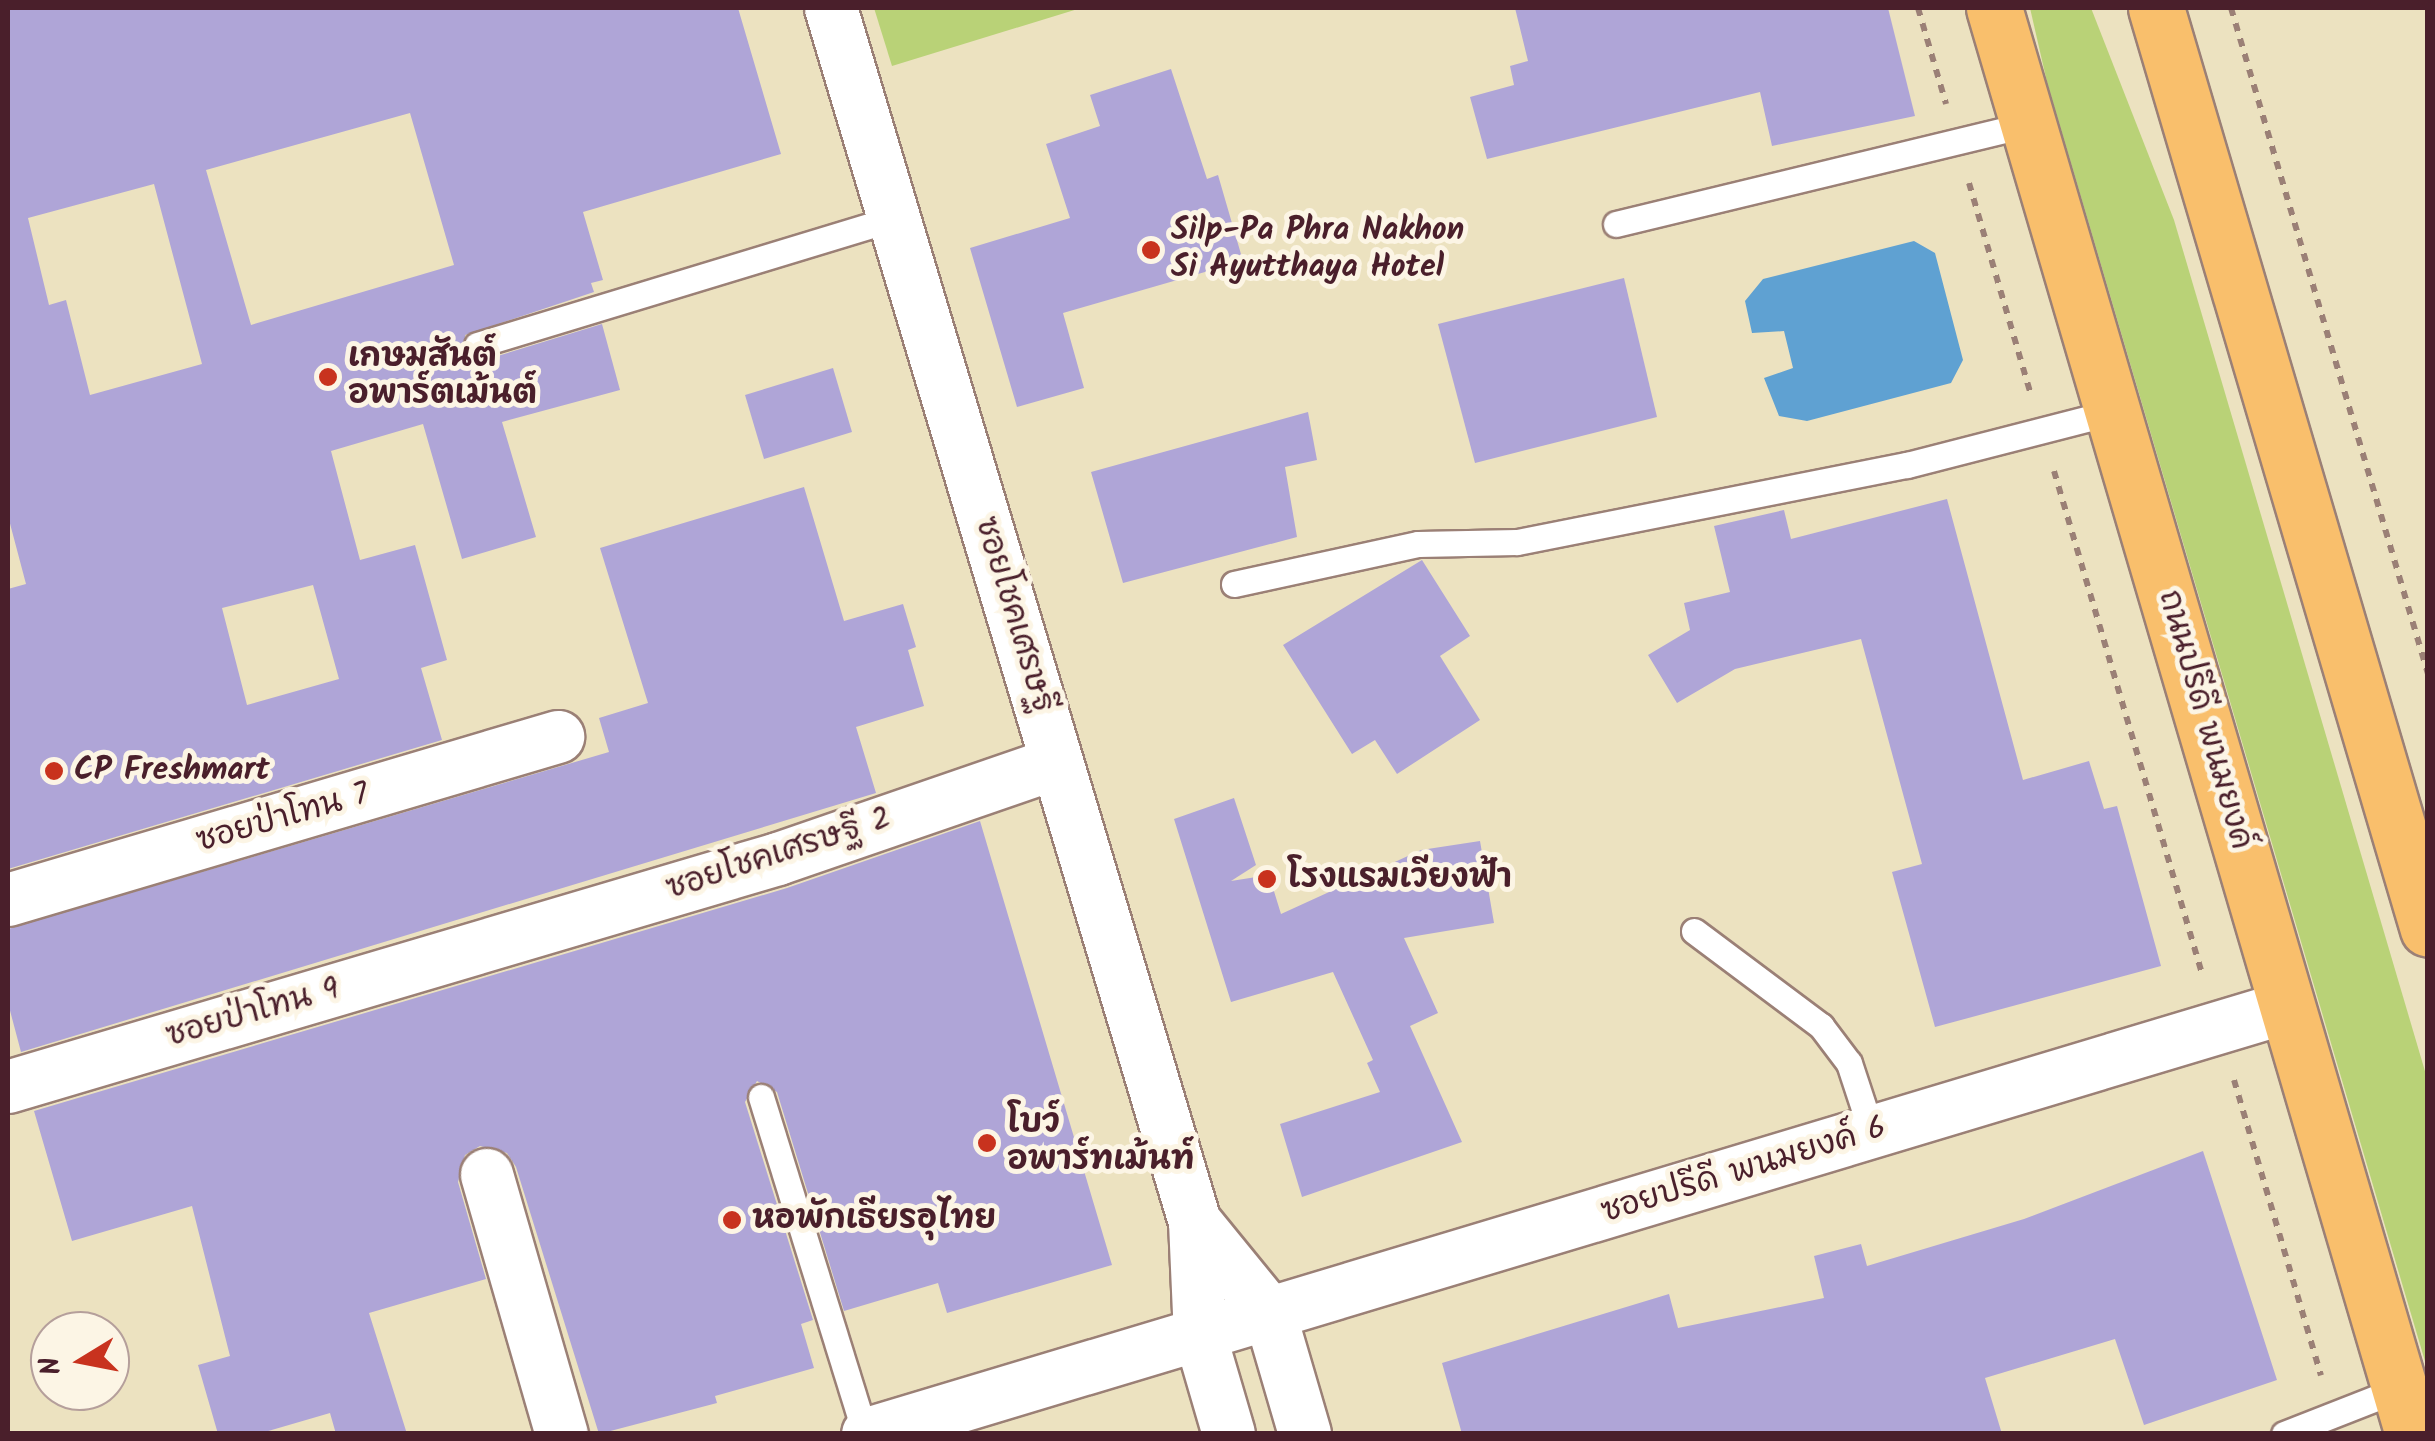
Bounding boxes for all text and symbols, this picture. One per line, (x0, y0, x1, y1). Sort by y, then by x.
place label: Silp-Pa Phra Nakhon Si Ayutthaya Hotel (1171, 213, 1464, 288)
marker: Silp-Pa Phra Nakhon Si Ayutthaya Hotel (1140, 239, 1162, 261)
place label: เกษมสันต์ อพาร์ตเม้นต์ (348, 340, 537, 415)
marker: เกษมสันต์ อพาร์ตเม้นต์ (317, 366, 339, 388)
street label: ซอยโชคเศรษฐี (965, 513, 1061, 717)
street label: ถนนปรีดี พนมยงค์ (2149, 586, 2259, 854)
place label: CP Freshmart (74, 752, 270, 790)
marker: CP Freshmart (43, 760, 65, 782)
street label: ซอยป่าโทน 7 (192, 776, 374, 862)
street label: ซอยโชคเศรษฐี 2 (662, 801, 896, 909)
place label: โรงแรมเวียงฟ้า (1287, 860, 1512, 898)
marker: โรงแรมเวียงฟ้า (1256, 868, 1278, 890)
street label: ซอยป่าโทน 9 (162, 971, 344, 1057)
place label: โบว์ อพาร์ทเม้นท์ (1007, 1106, 1195, 1181)
street label: ซอยปรีดี พนมยงค์ 6 (1597, 1109, 1891, 1233)
marker: โบว์ อพาร์ทเม้นท์ (976, 1132, 998, 1154)
place label: หอพักเธียรอุไทย (752, 1201, 996, 1239)
marker: หอพักเธียรอุไทย (721, 1209, 743, 1231)
north arrow (30, 1311, 130, 1411)
text: N (28, 1353, 76, 1379)

